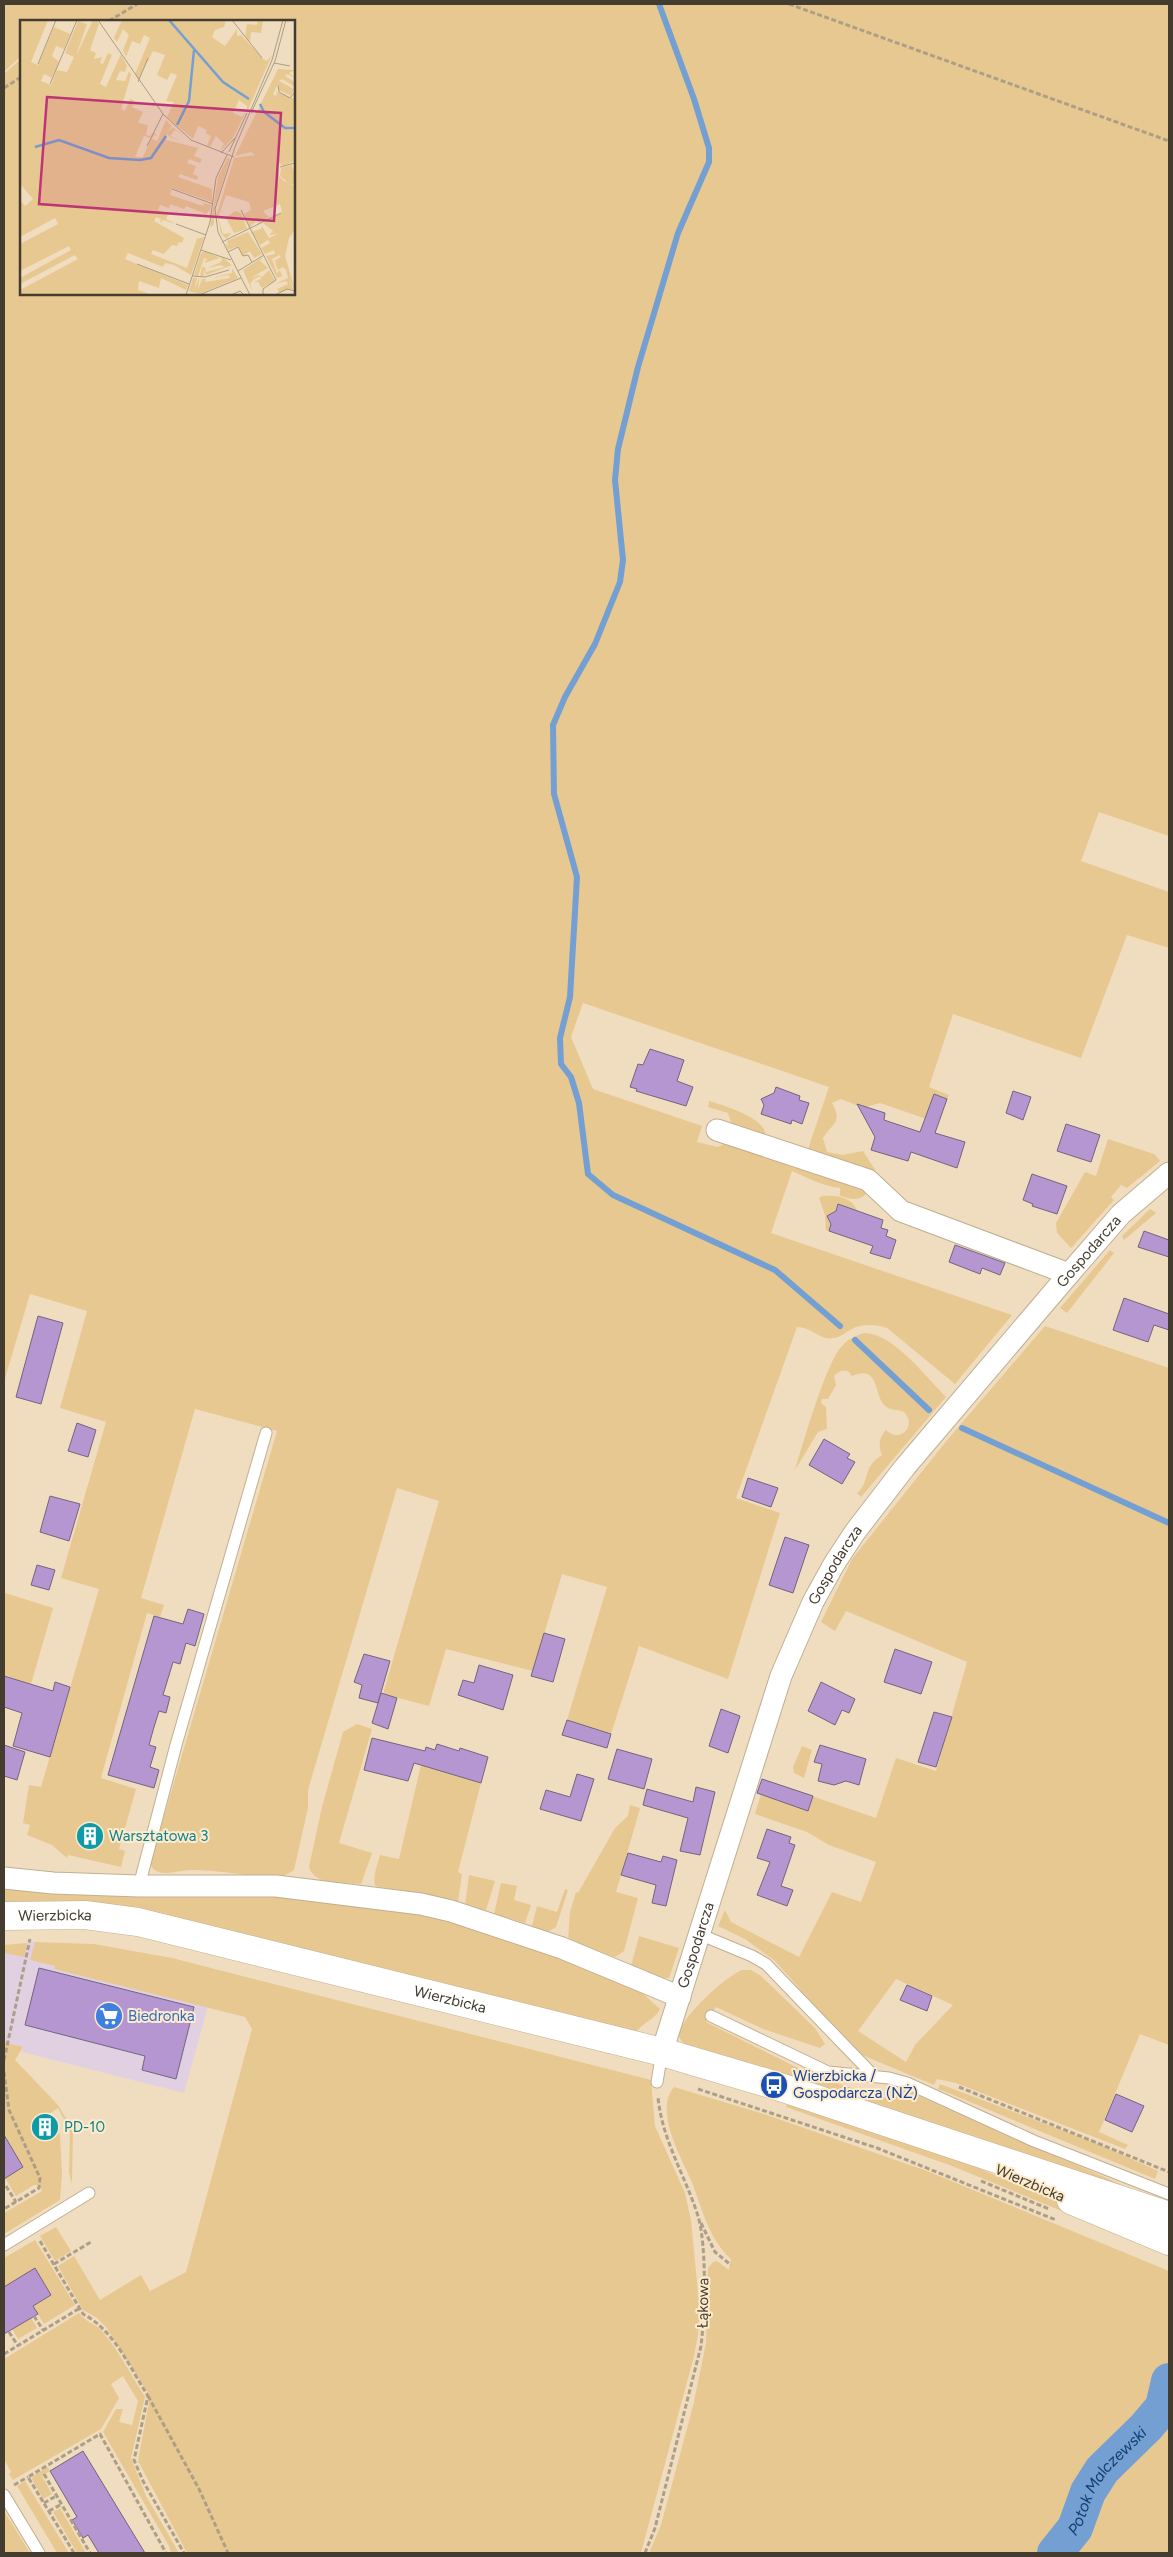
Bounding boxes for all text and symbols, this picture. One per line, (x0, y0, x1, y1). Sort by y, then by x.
inset map (20, 20, 295, 295)
street label: Gospodarcza (1053, 1212, 1125, 1291)
street label: Gospodarcza (804, 1522, 866, 1608)
building icon: Warsztatowa 3 (75, 1821, 105, 1851)
place label: Warsztatowa 3 (109, 1827, 208, 1845)
street label: Gospodarcza (674, 1900, 718, 1991)
street label: Wierzbicka (18, 1906, 93, 1925)
street label: Wierzbicka (412, 1982, 488, 2017)
supermarket icon: Biedronka (94, 2001, 124, 2031)
place label: Biedronka (128, 2007, 195, 2025)
place label: Wierzbicka / Gospodarcza (NŻ) (793, 2067, 918, 2102)
bus stop icon: Wierzbicka / Gospodarcza (NŻ) (759, 2070, 789, 2100)
building icon: PD-10 (30, 2112, 60, 2142)
place label: PD-10 (64, 2118, 105, 2136)
street label: Wierzbicka (993, 2160, 1067, 2206)
street label: Łąkowa (694, 2278, 712, 2328)
water label: Potok Malczewski (1064, 2423, 1151, 2539)

